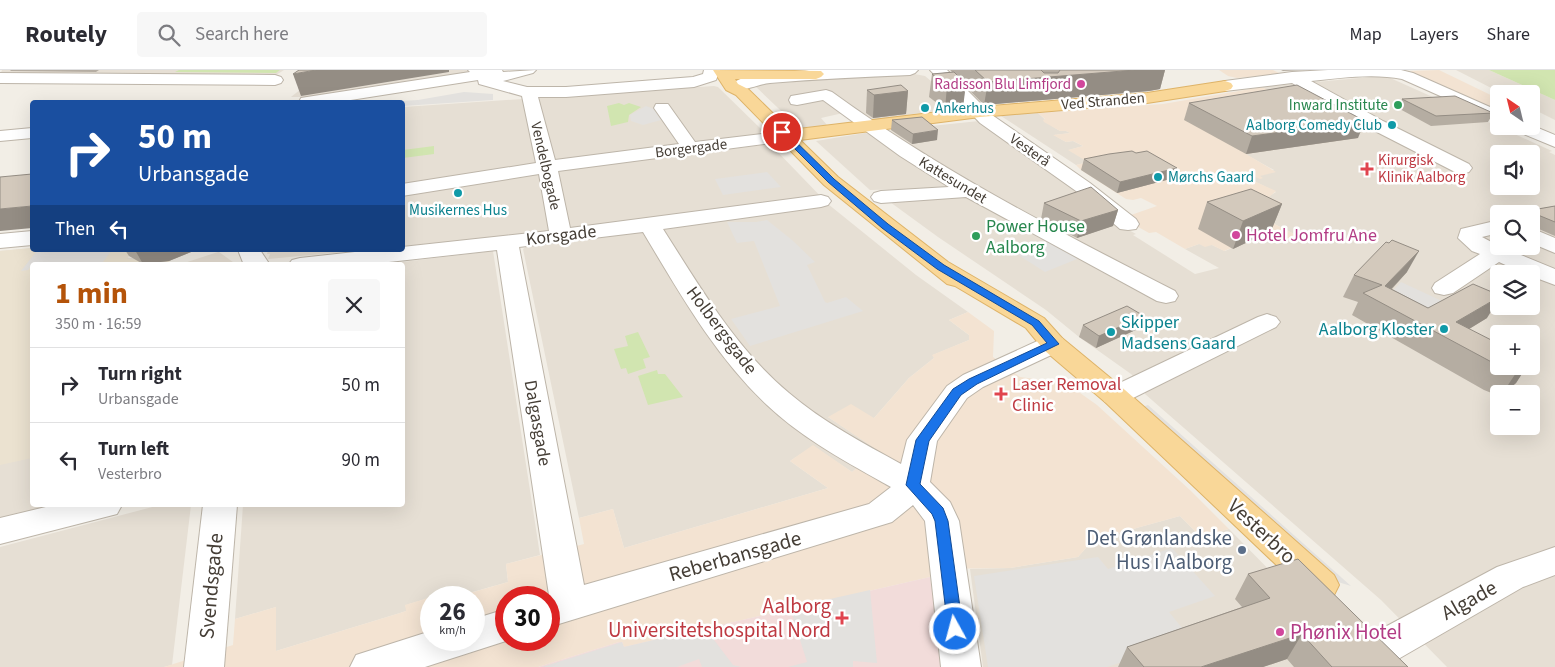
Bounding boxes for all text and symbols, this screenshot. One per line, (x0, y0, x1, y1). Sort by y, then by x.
search box (137, 12, 487, 57)
text: Routely (25, 17, 107, 52)
icon: search (155, 21, 183, 49)
text: Search here (195, 21, 289, 48)
text: Map (1350, 22, 1382, 47)
text: Layers (1410, 22, 1459, 47)
text: Share (1487, 22, 1530, 47)
place label: Radisson Blu Limfjord (934, 74, 1071, 95)
marker: Radisson Blu Limfjord (1075, 78, 1087, 90)
north arrow (1490, 85, 1540, 135)
map controls (1490, 85, 1540, 435)
street label: Ved Stranden (1060, 87, 1146, 116)
place label: Inward Institute (1289, 95, 1388, 116)
place label: Ankerhus (935, 98, 994, 119)
marker: Inward Institute (1392, 99, 1404, 111)
marker: Ankerhus (919, 102, 931, 114)
pin (761, 111, 803, 153)
text: 50 m (138, 112, 212, 162)
place label: Aalborg Comedy Club (1246, 115, 1382, 136)
icon: arrive (768, 118, 796, 146)
marker: Aalborg Comedy Club (1386, 119, 1398, 131)
icon: right (55, 120, 120, 185)
street label: Vendelbogade (525, 120, 566, 212)
street label: Vesterå (1005, 129, 1054, 172)
street label: Borgergade (654, 134, 728, 163)
button: sound (1490, 145, 1540, 195)
place label: Kirurgisk Klinik Aalborg (1378, 150, 1466, 188)
street label: Kattesundet (915, 152, 991, 209)
text: Urbansgade (138, 158, 249, 190)
marker: Kirurgisk Klinik Aalborg (1360, 162, 1374, 176)
place label: Mørchs Gaard (1168, 167, 1254, 188)
marker: Mørchs Gaard (1152, 171, 1164, 183)
marker: Musikernes Hus (452, 187, 464, 199)
place label: Musikernes Hus (409, 200, 507, 221)
button: search (1490, 205, 1540, 255)
place label: Power House Aalborg (986, 214, 1085, 260)
icon: left (105, 215, 133, 243)
text: Then (55, 216, 95, 243)
street label: Korsgade (525, 219, 598, 252)
place label: Hotel Jomfru Ane (1246, 223, 1377, 248)
marker: Hotel Jomfru Ane (1230, 229, 1242, 241)
marker: Power House Aalborg (970, 230, 982, 242)
button: layers (1490, 265, 1540, 315)
text: 1 min (55, 272, 128, 315)
button: close (328, 279, 380, 331)
street label: Holbergsgade (680, 281, 763, 380)
place label: Skipper Madsens Gaard (1121, 310, 1236, 356)
text: 350 m · 16:59 (55, 313, 142, 335)
place label: Aalborg Kloster (1319, 317, 1435, 342)
marker: Aalborg Kloster (1438, 323, 1450, 335)
button: + (1490, 325, 1540, 375)
marker: Skipper Madsens Gaard (1105, 326, 1117, 338)
text: Turn right (98, 361, 182, 388)
icon: right (55, 371, 83, 399)
text: 50 m (342, 372, 380, 399)
place label: Laser Removal Clinic (1012, 372, 1121, 418)
street label: Dalgasgade (518, 378, 557, 468)
button: − (1490, 385, 1540, 435)
marker: Laser Removal Clinic (994, 387, 1008, 401)
text: Urbansgade (98, 388, 179, 410)
text: Turn left (98, 436, 169, 463)
icon: left (55, 446, 83, 474)
text: 90 m (342, 447, 380, 474)
text: Vesterbro (98, 463, 162, 485)
street label: Vesterbro (1221, 491, 1303, 571)
street label: Reberbansgade (665, 523, 805, 589)
place label: Det Grønlandske Hus i Aalborg (1086, 523, 1232, 577)
street label: Svendsgade (191, 532, 231, 640)
marker: Det Grønlandske Hus i Aalborg (1236, 544, 1248, 556)
street label: Algade (1436, 572, 1502, 628)
speed limit sign: 30 (495, 586, 560, 651)
place label: Aalborg Universitetshospital Nord (608, 591, 831, 645)
text: 26 (439, 594, 466, 630)
position arrow (928, 602, 980, 654)
marker: Aalborg Universitetshospital Nord (835, 611, 849, 625)
place label: Phønix Hotel (1290, 617, 1402, 647)
text: km/h (439, 622, 466, 639)
marker: Phønix Hotel (1274, 626, 1286, 638)

